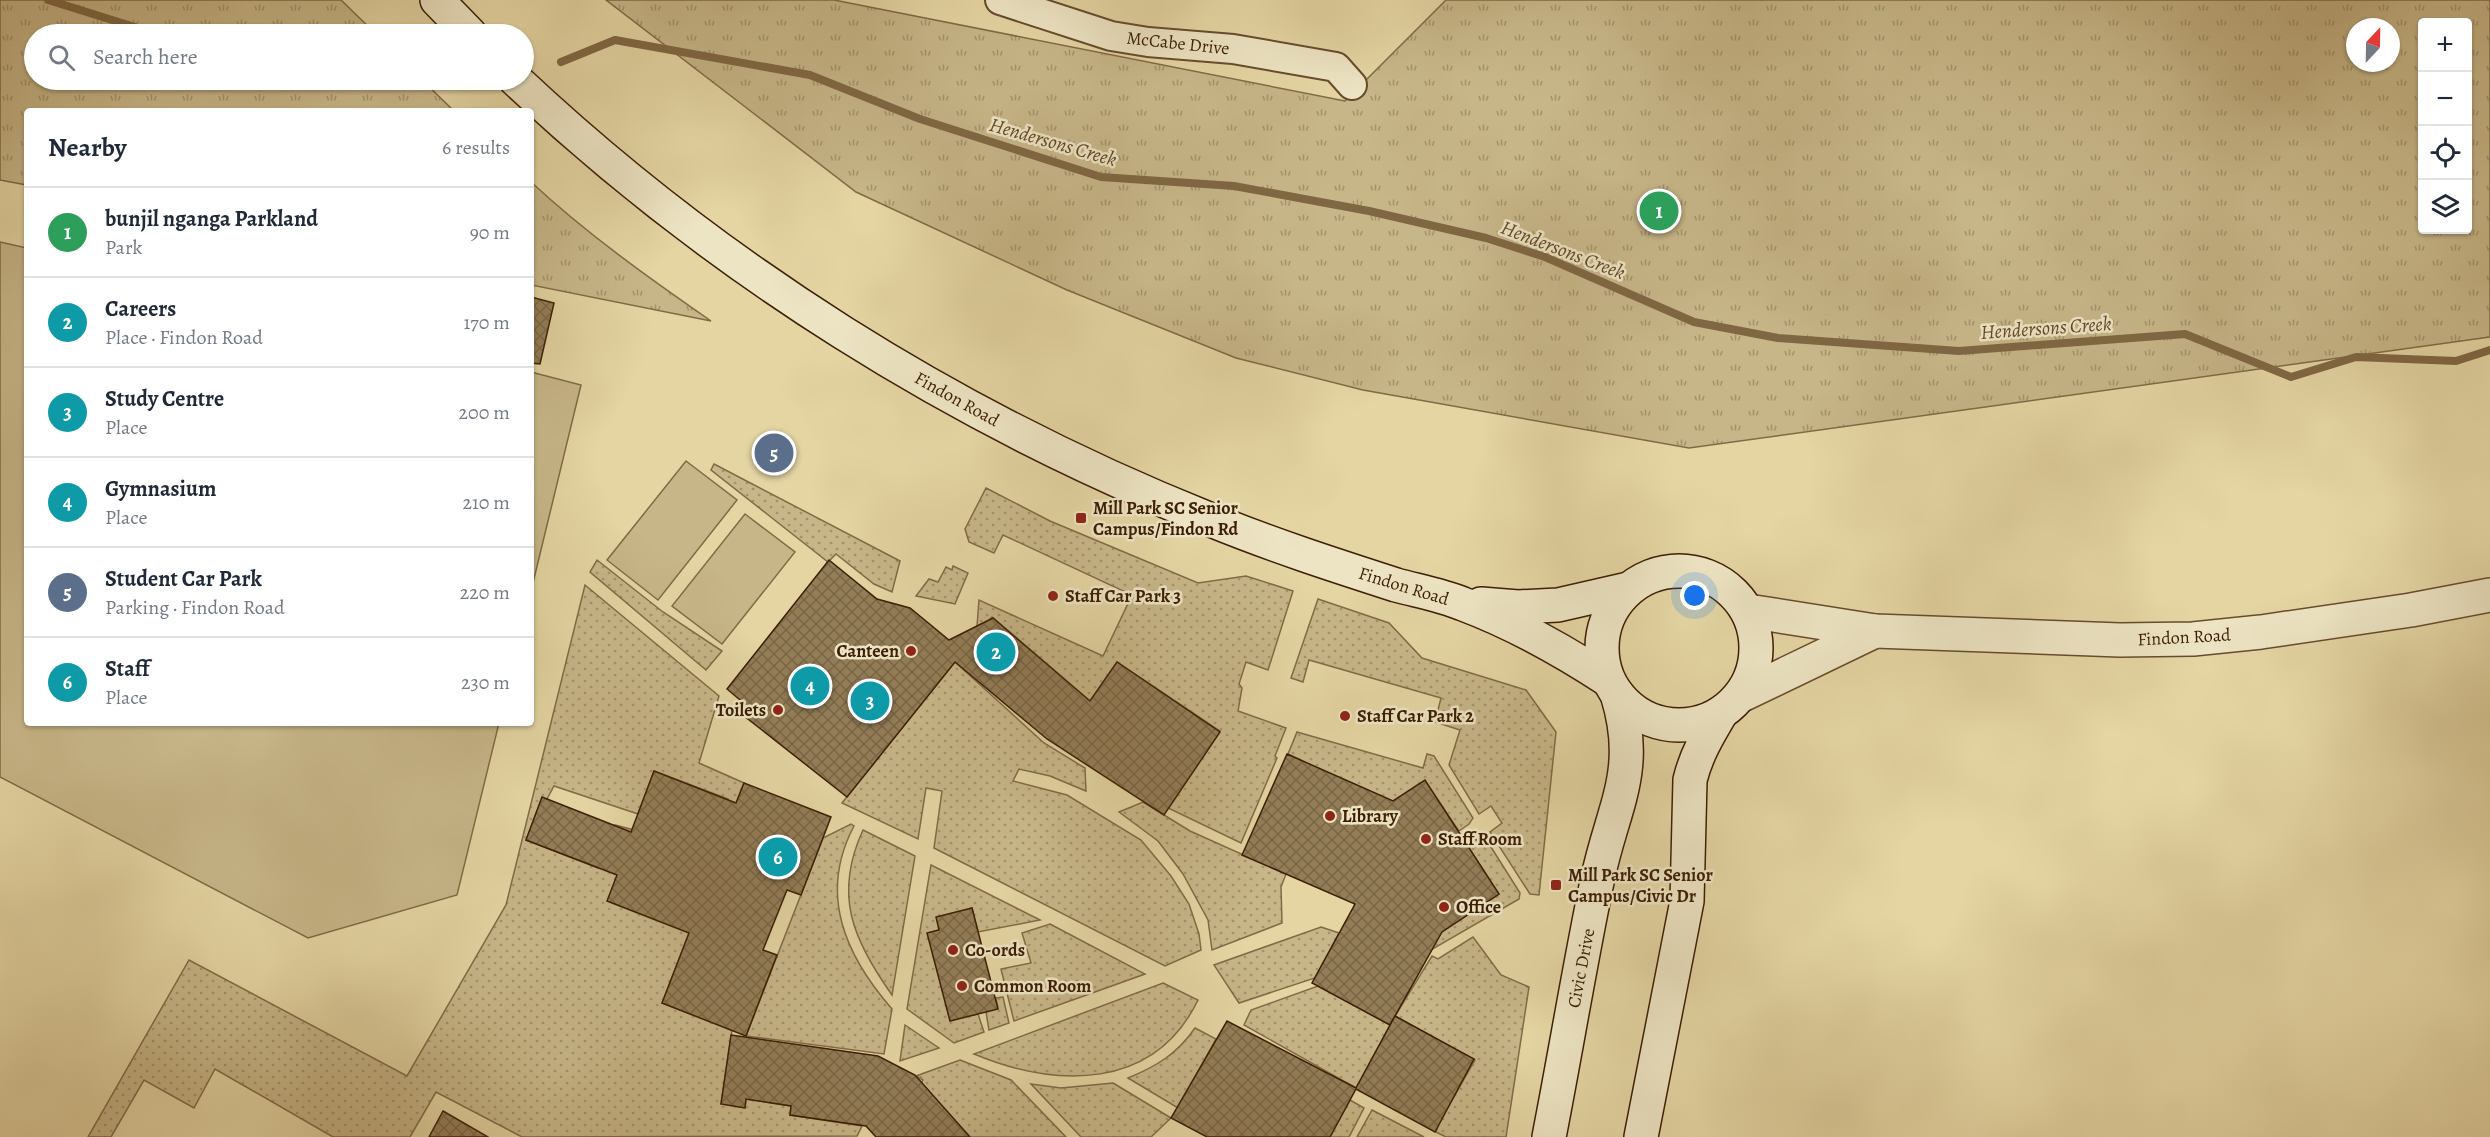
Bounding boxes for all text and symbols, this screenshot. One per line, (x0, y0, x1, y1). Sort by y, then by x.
north arrow (2346, 18, 2400, 72)
map controls (2418, 18, 2472, 234)
button: + (2418, 18, 2472, 72)
search box (24, 24, 534, 90)
street label: McCabe Drive (1125, 26, 1231, 60)
icon: search (45, 41, 78, 74)
text: Search here (93, 42, 198, 72)
button: − (2418, 72, 2472, 126)
water label: Hendersons Creek (986, 111, 1120, 173)
button: locate (2418, 126, 2472, 180)
text: Nearby (48, 130, 127, 165)
text: 6 results (442, 134, 510, 161)
button: layers (2418, 180, 2472, 234)
pin: 1 (1640, 188, 1678, 234)
text: bunjil nganga Parkland (105, 204, 318, 234)
water label: Hendersons Creek (1497, 214, 1629, 286)
text: 1 (64, 219, 71, 246)
text: 90 m (470, 219, 510, 246)
text: Park (105, 234, 143, 261)
text: Careers (105, 294, 176, 324)
text: 2 (63, 309, 72, 336)
text: 170 m (464, 309, 510, 336)
water label: Hendersons Creek (1980, 310, 2112, 346)
text: Place · Findon Road (105, 324, 263, 351)
street label: Findon Road (910, 366, 1004, 432)
text: Study Centre (105, 384, 224, 414)
text: 3 (63, 399, 72, 426)
text: 200 m (459, 399, 510, 426)
text: Place (105, 414, 147, 441)
pin: 5 (754, 430, 794, 476)
text: Gymnasium (105, 474, 216, 504)
text: 4 (63, 489, 72, 516)
text: 210 m (462, 489, 510, 516)
place label: Mill Park SC Senior Campus/Findon Rd (1093, 496, 1239, 541)
text: Place (105, 504, 147, 531)
marker: Mill Park SC Senior Campus/Findon Rd (1074, 511, 1088, 525)
street label: Findon Road (1356, 561, 1452, 611)
text: Student Car Park (105, 564, 262, 594)
text: 5 (63, 579, 72, 606)
text: 220 m (460, 579, 510, 606)
your location (1680, 581, 1709, 610)
place label: Staff Car Park 3 (1065, 584, 1181, 608)
marker: Staff Car Park 3 (1046, 589, 1060, 603)
text: Parking · Findon Road (105, 594, 285, 621)
street label: Findon Road (2137, 623, 2232, 651)
pin: 2 (976, 630, 1016, 674)
place label: Canteen (836, 639, 899, 663)
marker: Canteen (904, 644, 918, 658)
text: Staff (105, 654, 149, 684)
pin: 4 (790, 664, 830, 708)
text: 6 (63, 669, 72, 696)
text: 230 m (461, 669, 510, 696)
pin: 3 (850, 678, 890, 724)
text: Place (105, 684, 147, 711)
place label: Toilets (716, 698, 766, 722)
marker: Toilets (771, 703, 785, 717)
place label: Staff Car Park 2 (1357, 704, 1474, 728)
marker: Staff Car Park 2 (1338, 709, 1352, 723)
place label: Library (1342, 804, 1399, 828)
marker: Library (1323, 809, 1337, 823)
place label: Staff Room (1438, 827, 1522, 851)
marker: Staff Room (1419, 832, 1433, 846)
pin: 6 (758, 834, 798, 880)
place label: Mill Park SC Senior Campus/Civic Dr (1568, 863, 1714, 908)
marker: Mill Park SC Senior Campus/Civic Dr (1549, 878, 1563, 892)
place label: Office (1456, 895, 1501, 919)
marker: Office (1437, 900, 1451, 914)
street label: Civic Drive (1562, 926, 1600, 1010)
place label: Co-ords (965, 938, 1025, 962)
marker: Co-ords (946, 943, 960, 957)
place label: Common Room (974, 974, 1091, 998)
marker: Common Room (955, 979, 969, 993)

